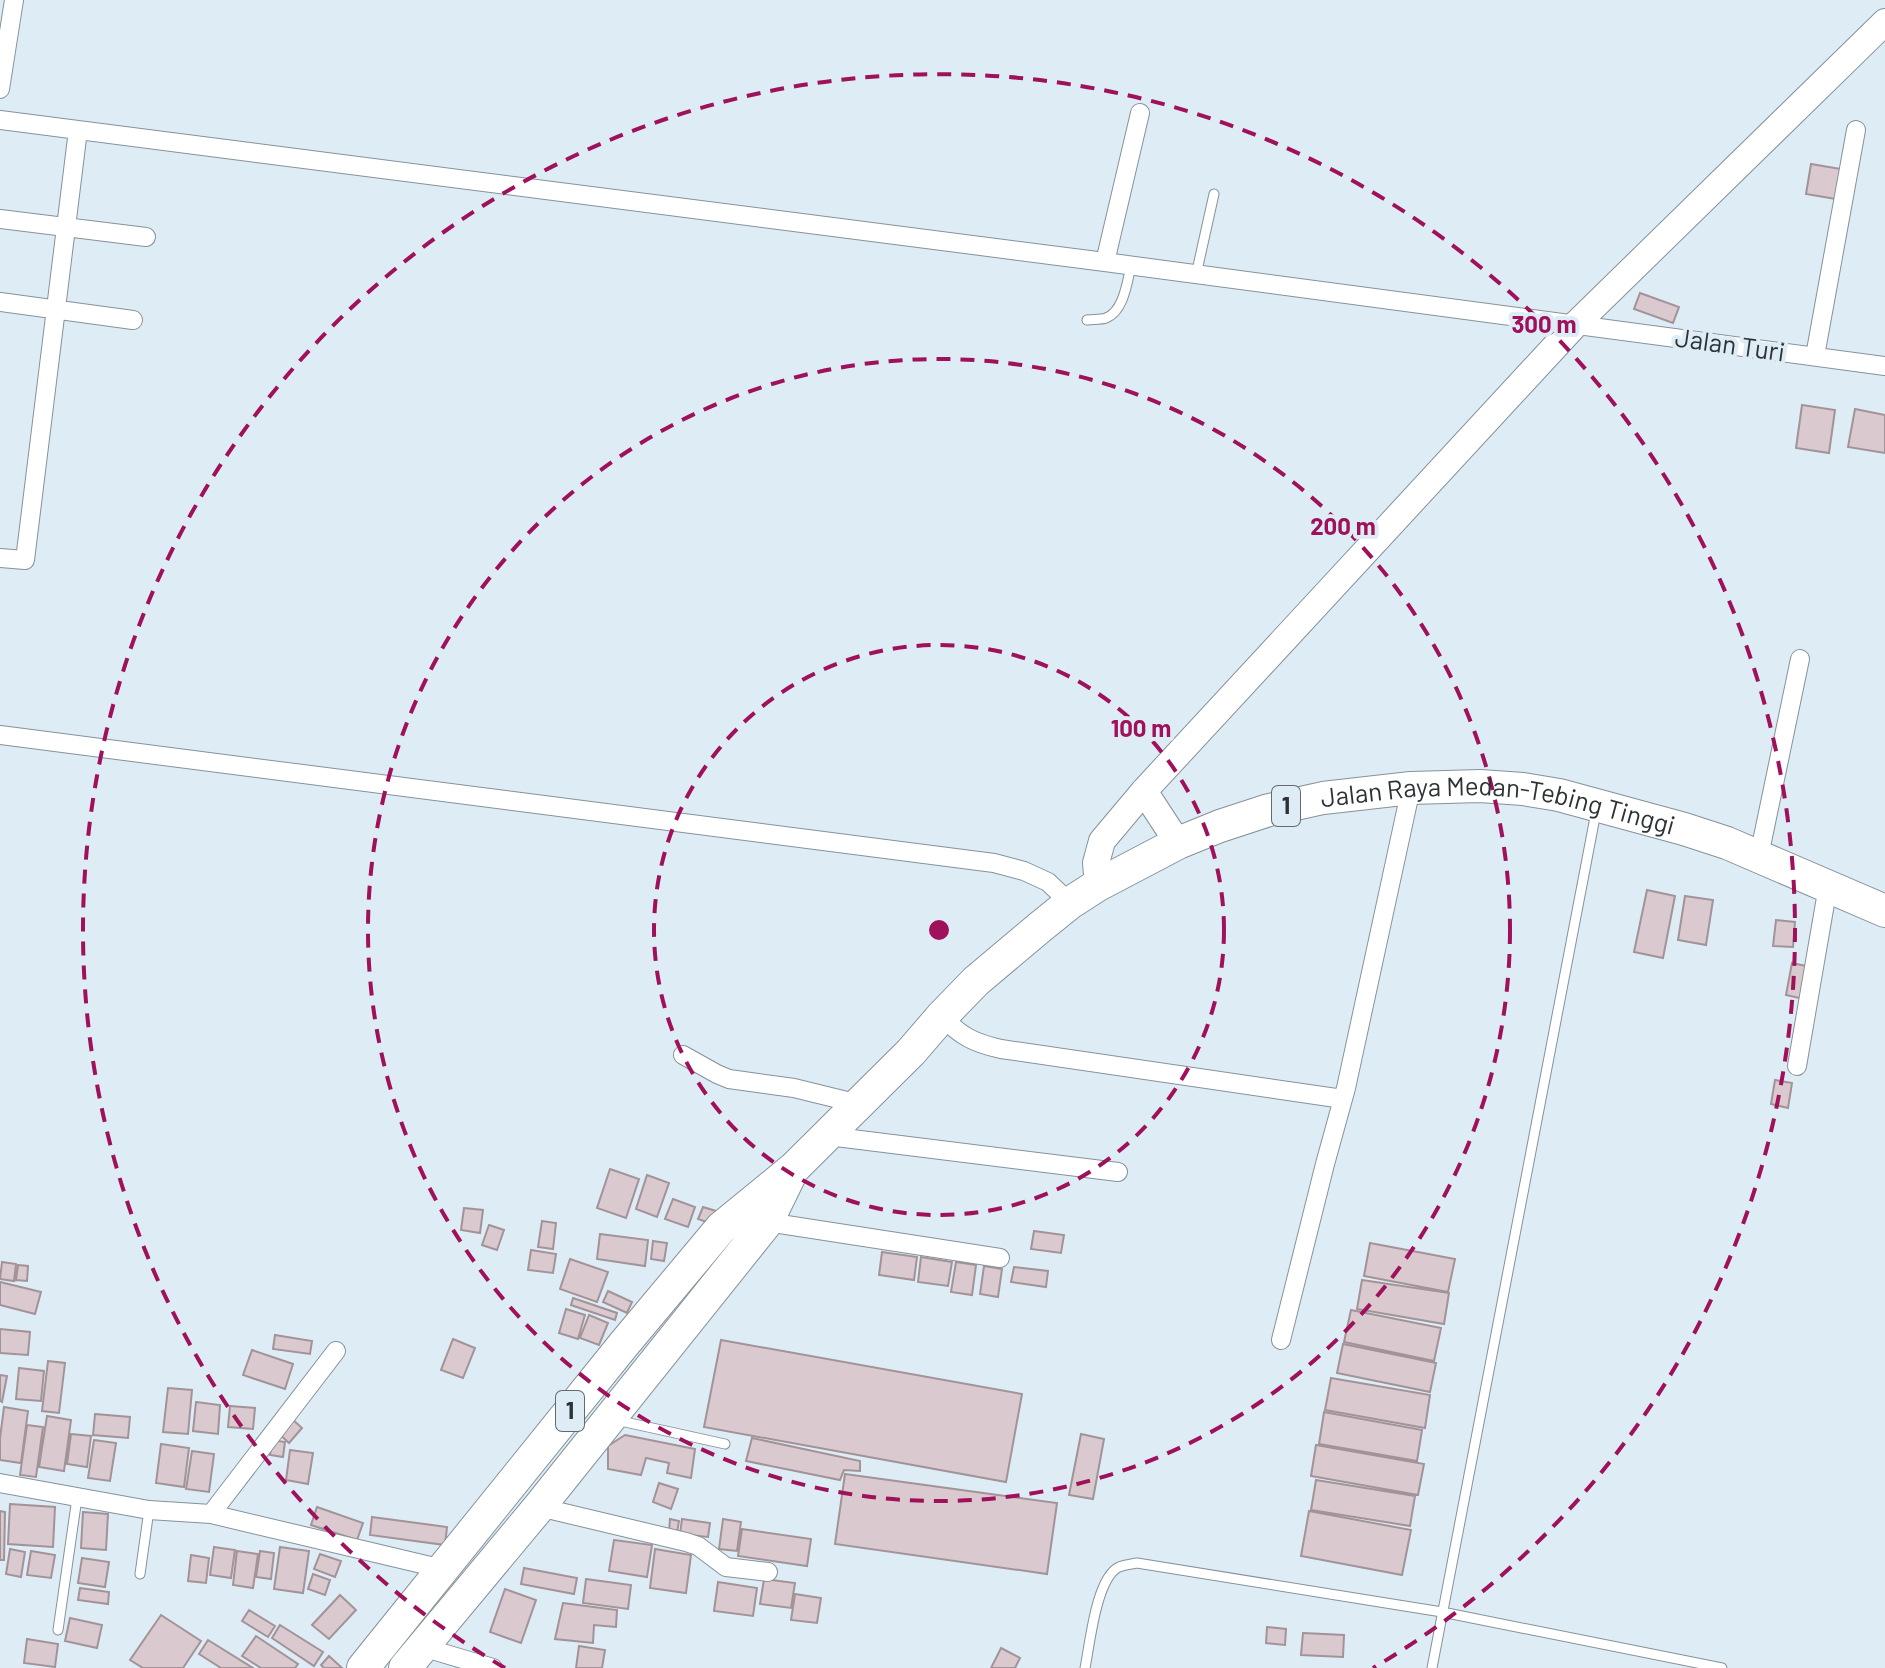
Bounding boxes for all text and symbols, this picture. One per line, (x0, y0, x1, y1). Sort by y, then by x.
text: 300 m (1511, 309, 1577, 338)
street label: Jalan Turi (1673, 320, 1787, 367)
text: 200 m (1310, 511, 1376, 540)
text: 100 m (1111, 713, 1171, 742)
street label: Jalan Raya Medan-Tebing Tinggi (1319, 769, 1679, 840)
road number: 1 (1272, 786, 1300, 826)
centre of rings (925, 916, 953, 944)
road number: 1 (556, 1391, 584, 1431)

